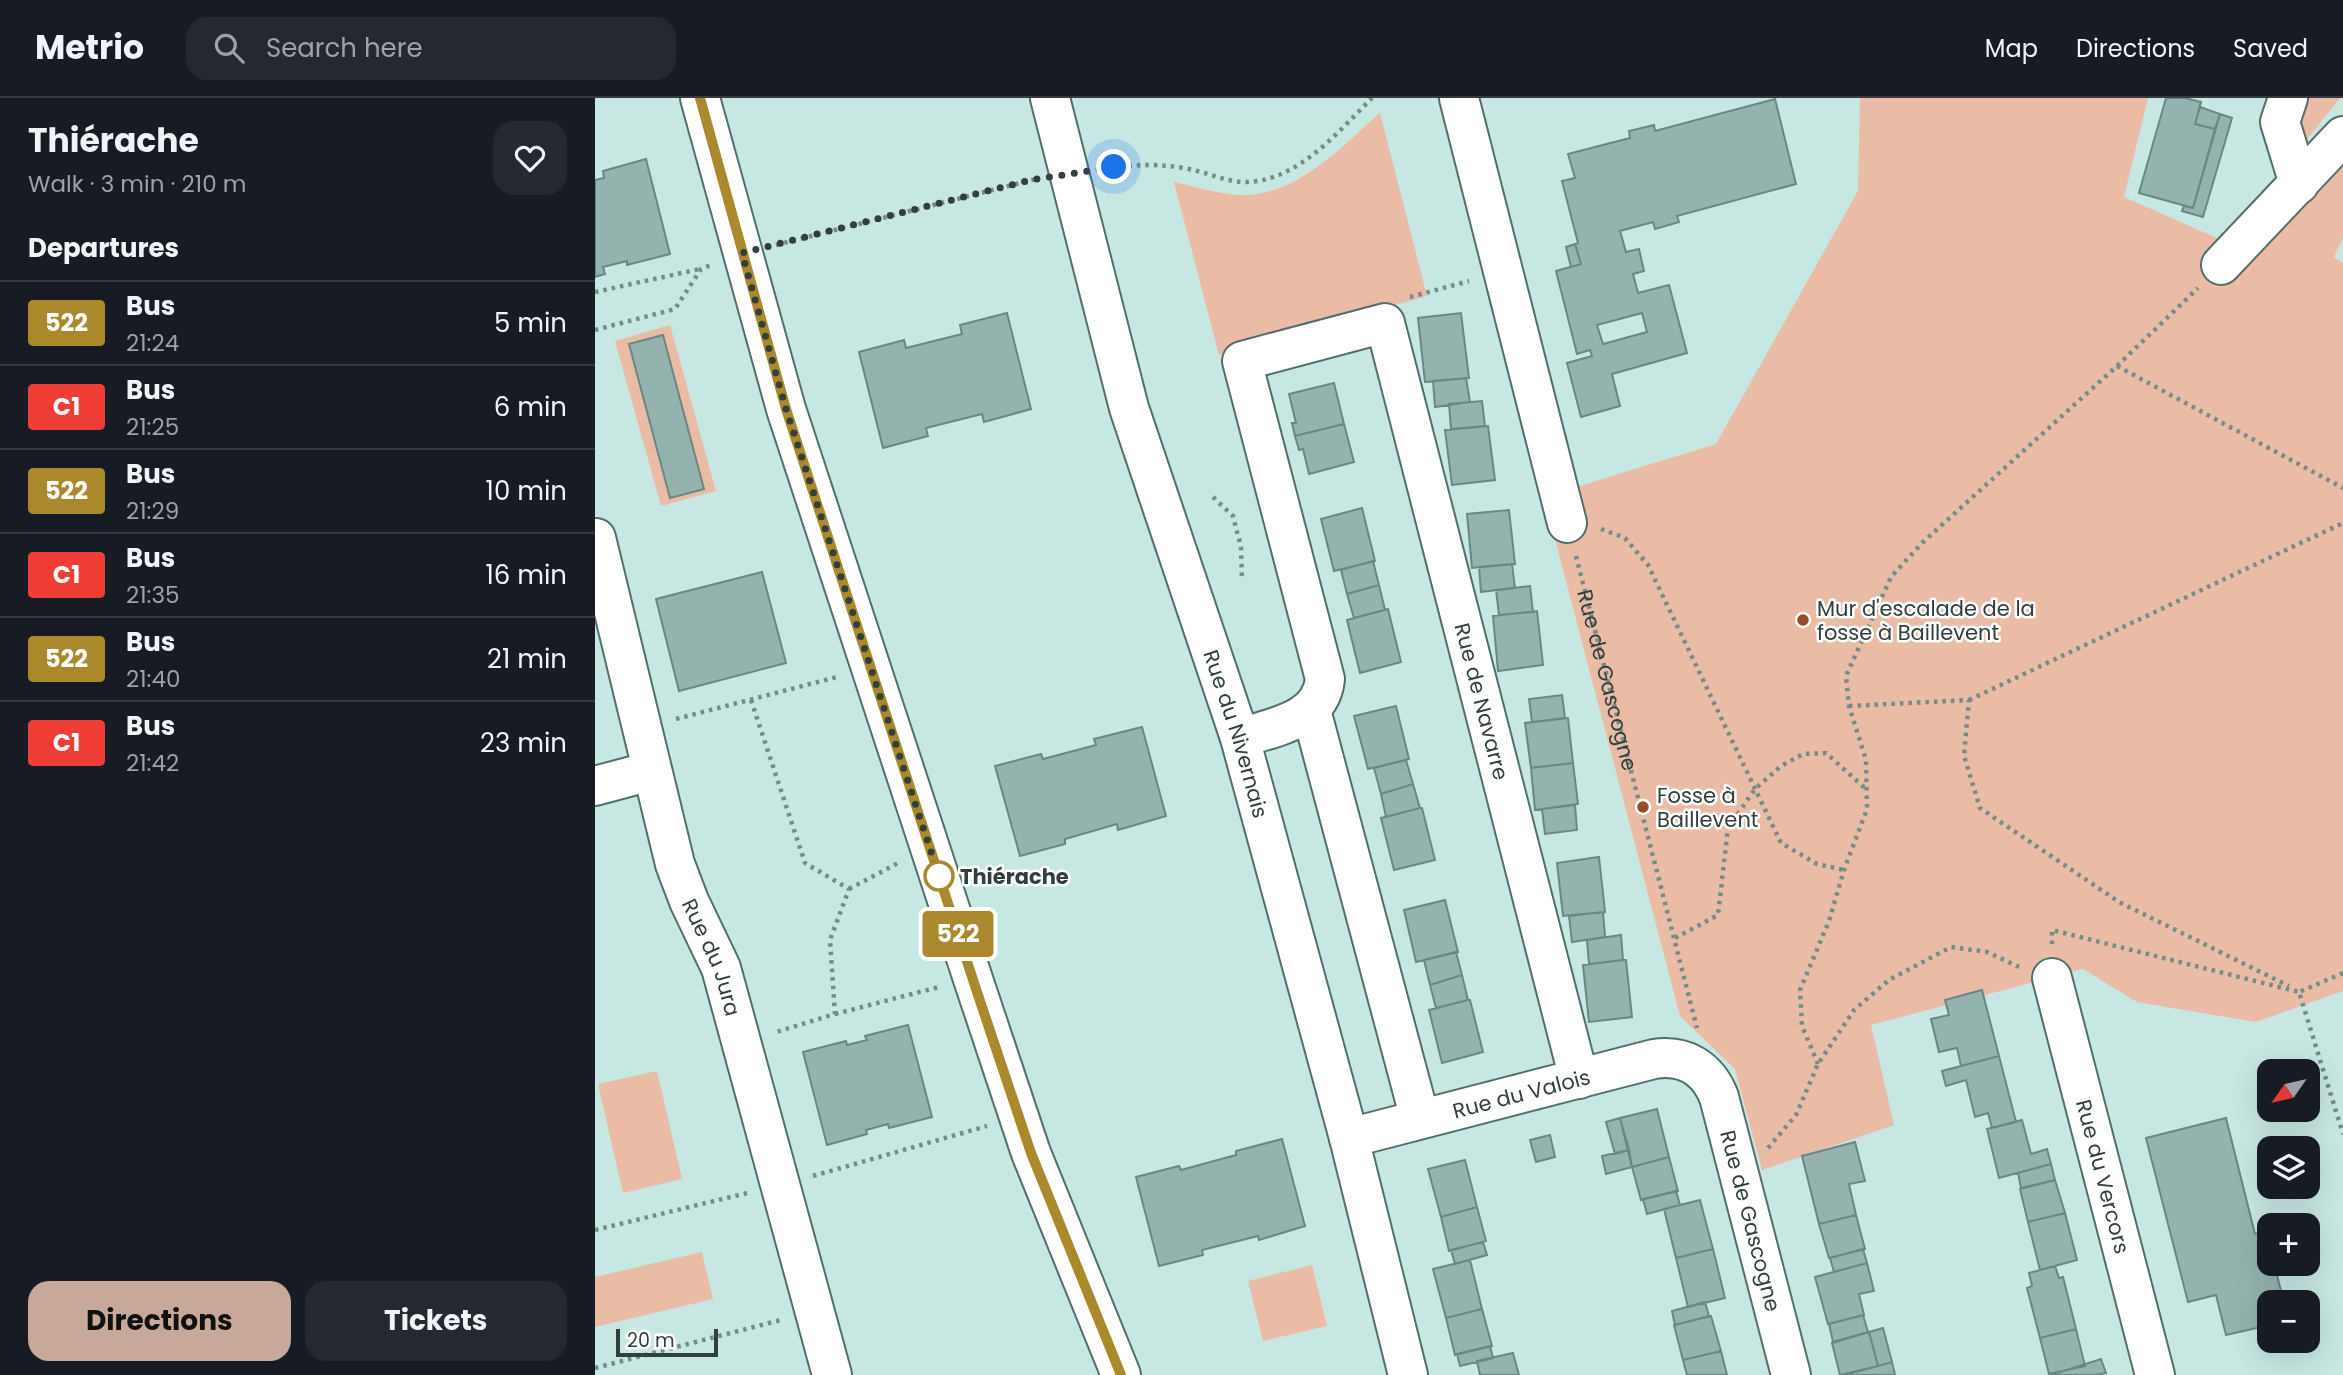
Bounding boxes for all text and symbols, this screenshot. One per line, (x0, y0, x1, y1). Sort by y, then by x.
search box (186, 17, 676, 80)
text: Metrio (35, 24, 144, 71)
icon: search (210, 29, 248, 67)
text: Search here (266, 30, 423, 66)
text: Map (1985, 32, 2038, 65)
text: Directions (2076, 32, 2195, 65)
text: Saved (2233, 32, 2308, 65)
text: Thiérache (28, 117, 199, 164)
button: heart (493, 121, 567, 195)
your location (1096, 149, 1131, 184)
text: Walk · 3 min · 210 m (28, 168, 246, 200)
text: Departures (28, 230, 179, 266)
text: Bus (126, 288, 175, 324)
text: 5 min (494, 305, 567, 341)
text: 522 (45, 306, 88, 339)
text: 21:24 (126, 327, 179, 359)
text: Bus (126, 372, 175, 408)
text: 6 min (494, 389, 567, 425)
text: C1 (53, 390, 80, 423)
text: 21:25 (126, 411, 179, 443)
text: Bus (126, 456, 175, 492)
text: 10 min (486, 473, 567, 509)
text: 522 (45, 474, 88, 507)
text: 21:29 (126, 495, 179, 527)
text: Bus (126, 540, 175, 576)
text: 16 min (485, 557, 567, 593)
text: C1 (53, 558, 80, 591)
text: 21:35 (126, 579, 179, 611)
street label: Rue de Gascogne (1571, 586, 1645, 774)
place label: Mur d'escalade de la fosse à Baillevent (1817, 594, 2035, 647)
marker: Mur d'escalade de la fosse à Baillevent (1795, 612, 1811, 628)
street label: Rue de Navarre (1448, 620, 1516, 783)
text: Bus (126, 624, 175, 660)
text: 21 min (487, 641, 567, 677)
text: 522 (45, 642, 88, 675)
street label: Rue du Nivernais (1197, 646, 1276, 821)
text: 21:40 (126, 663, 180, 695)
text: Bus (126, 708, 175, 744)
text: 23 min (480, 725, 567, 761)
text: C1 (53, 726, 80, 759)
text: 21:42 (126, 747, 179, 779)
place label: Fosse à Baillevent (1657, 781, 1758, 834)
marker: Fosse à Baillevent (1635, 799, 1651, 815)
marker: Thiérache (924, 861, 954, 891)
place label: Thiérache (960, 862, 1069, 891)
street label: Rue du Jura (675, 893, 748, 1019)
line badge: 522 (918, 911, 998, 957)
text: 522 (936, 917, 980, 950)
north arrow (2257, 1059, 2321, 1122)
map controls (2257, 1059, 2320, 1353)
street label: Rue du Valois (1449, 1062, 1593, 1125)
street label: Rue du Vercors (2070, 1096, 2137, 1257)
street label: Rue de Gascogne (1714, 1127, 1788, 1314)
button: layers (2257, 1136, 2320, 1199)
button: + (2257, 1213, 2320, 1276)
button: Directions (28, 1281, 291, 1361)
button: Tickets (305, 1281, 567, 1361)
button: − (2257, 1290, 2320, 1353)
scale bar (616, 1326, 717, 1358)
text: 20 m (627, 1327, 675, 1354)

